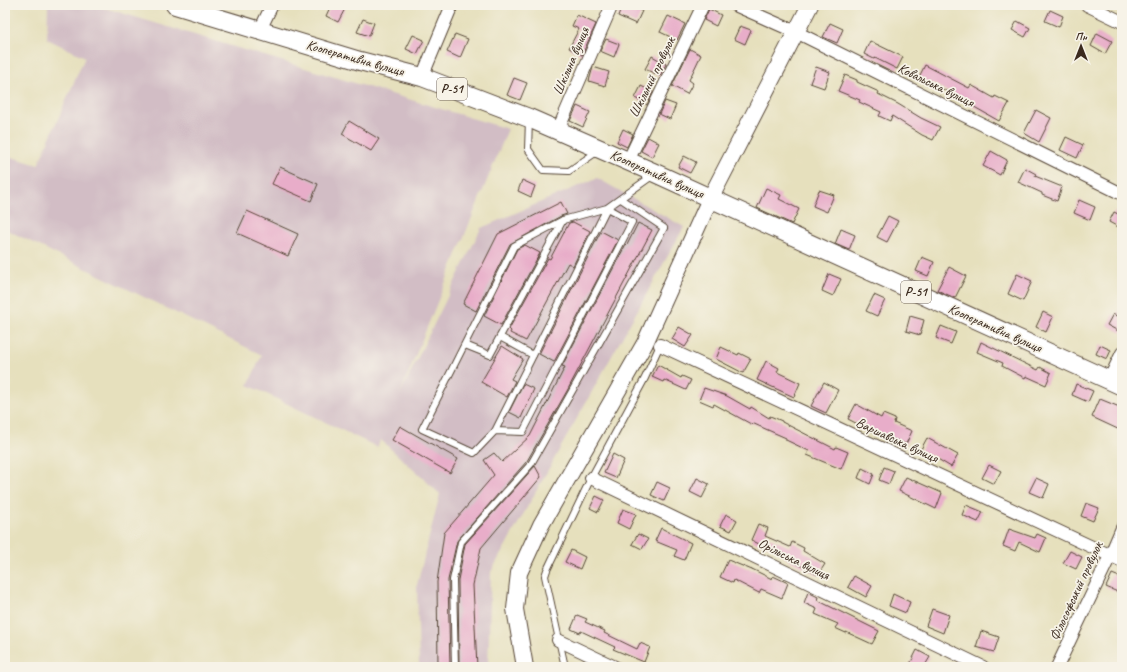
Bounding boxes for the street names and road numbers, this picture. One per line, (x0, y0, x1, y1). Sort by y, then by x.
street label: Шкільна вулиця (549, 24, 593, 97)
street label: Шкільний провулок (625, 32, 680, 120)
street label: Кооперативна вулиця (304, 36, 407, 80)
street label: Ковальська вулиця (895, 59, 978, 111)
road number: Р-51 (437, 78, 467, 100)
street label: Кооперативна вулиця (608, 146, 707, 203)
road number: Р-51 (901, 281, 931, 303)
street label: Кооперативна вулиця (946, 300, 1045, 357)
street label: Варшавська вулиця (853, 414, 942, 467)
street label: Орільська вулиця (755, 534, 833, 584)
street label: Філософський провулок (1046, 537, 1107, 643)

